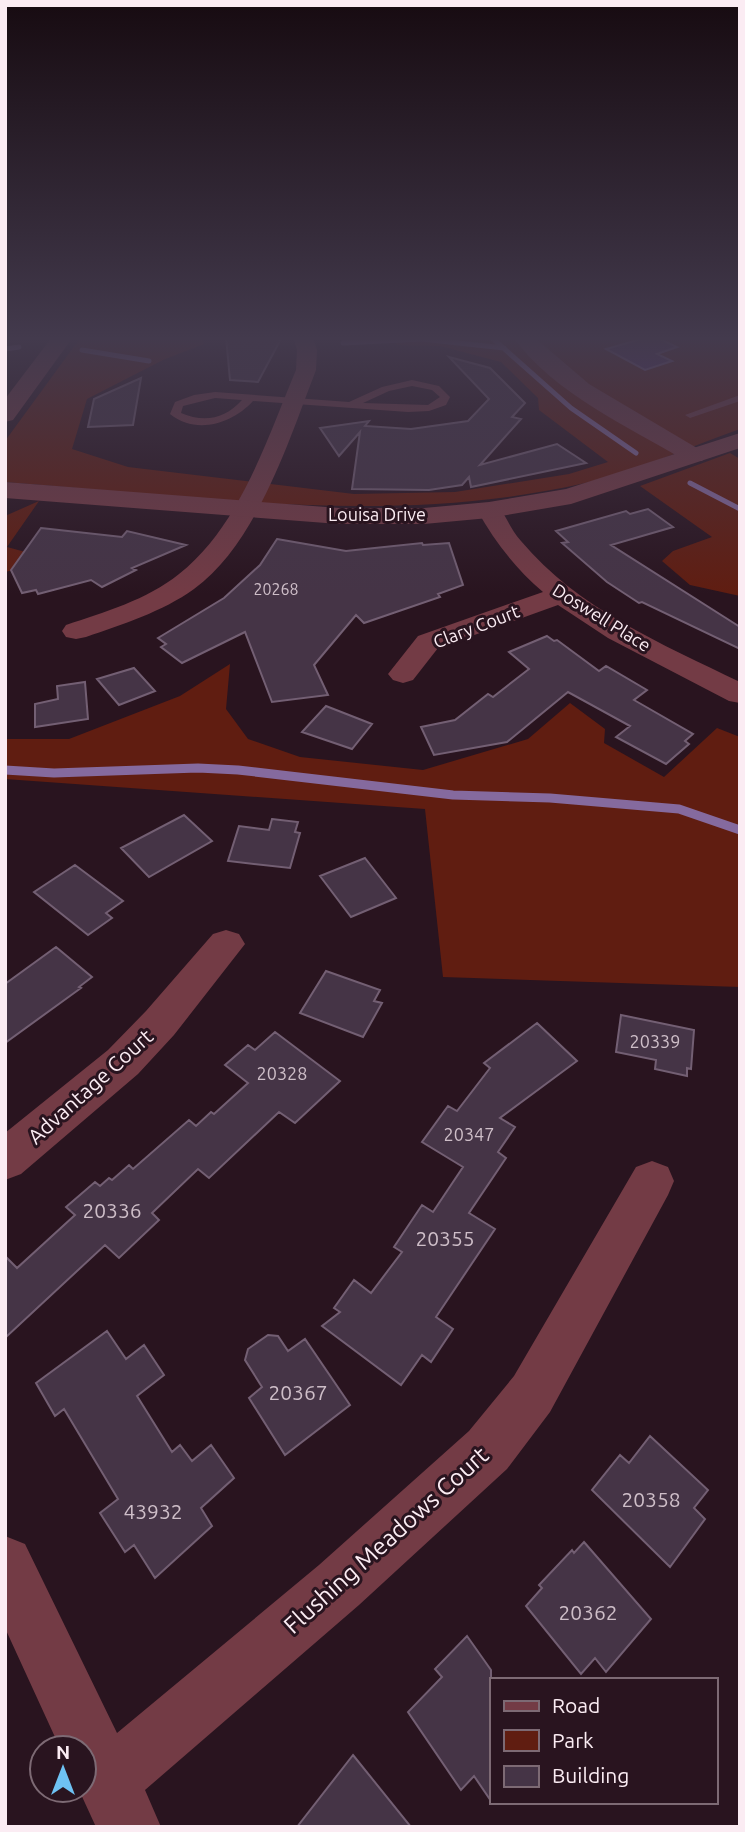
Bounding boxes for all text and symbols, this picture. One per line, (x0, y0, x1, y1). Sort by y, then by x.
street label: Louisa Drive (328, 504, 426, 524)
street label: Doswell Place (549, 579, 655, 655)
house number: 20268 (253, 580, 299, 598)
street label: Clary Court (430, 600, 522, 652)
street label: Advantage Court (23, 1024, 157, 1148)
house number: 20339 (630, 1031, 680, 1051)
house number: 20328 (257, 1063, 307, 1083)
house number: 20347 (444, 1124, 494, 1144)
house number: 20336 (82, 1198, 142, 1222)
house number: 20355 (415, 1226, 475, 1250)
house number: 20367 (268, 1380, 328, 1404)
street label: Flushing Meadows Court (278, 1441, 494, 1639)
house number: 20358 (621, 1487, 681, 1511)
house number: 43932 (123, 1499, 183, 1523)
house number: 20362 (558, 1600, 618, 1624)
legend (490, 1678, 717, 1804)
text: Road (552, 1693, 600, 1717)
text: Park (552, 1728, 594, 1752)
north arrow (28, 1734, 98, 1804)
text: N (56, 1741, 70, 1763)
text: Building (552, 1763, 629, 1787)

